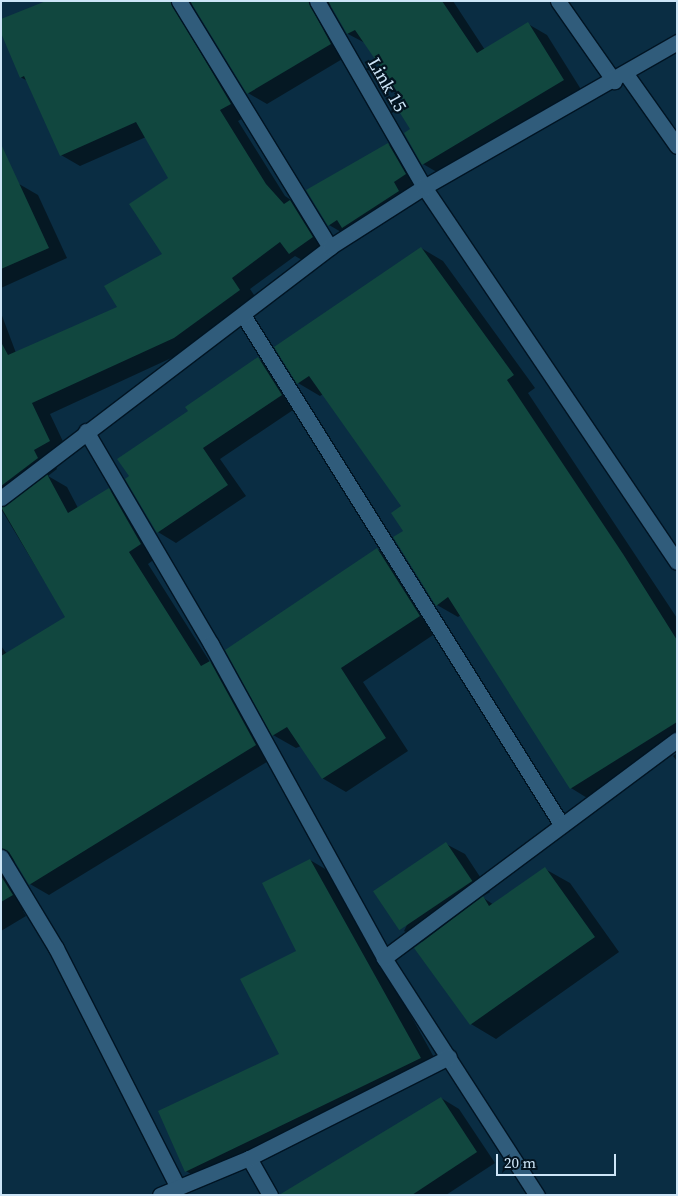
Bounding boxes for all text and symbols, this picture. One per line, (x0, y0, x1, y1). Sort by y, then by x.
street label: Link 15 (363, 54, 411, 116)
scale bar (498, 1144, 618, 1176)
text: 20 m (504, 1152, 536, 1173)

